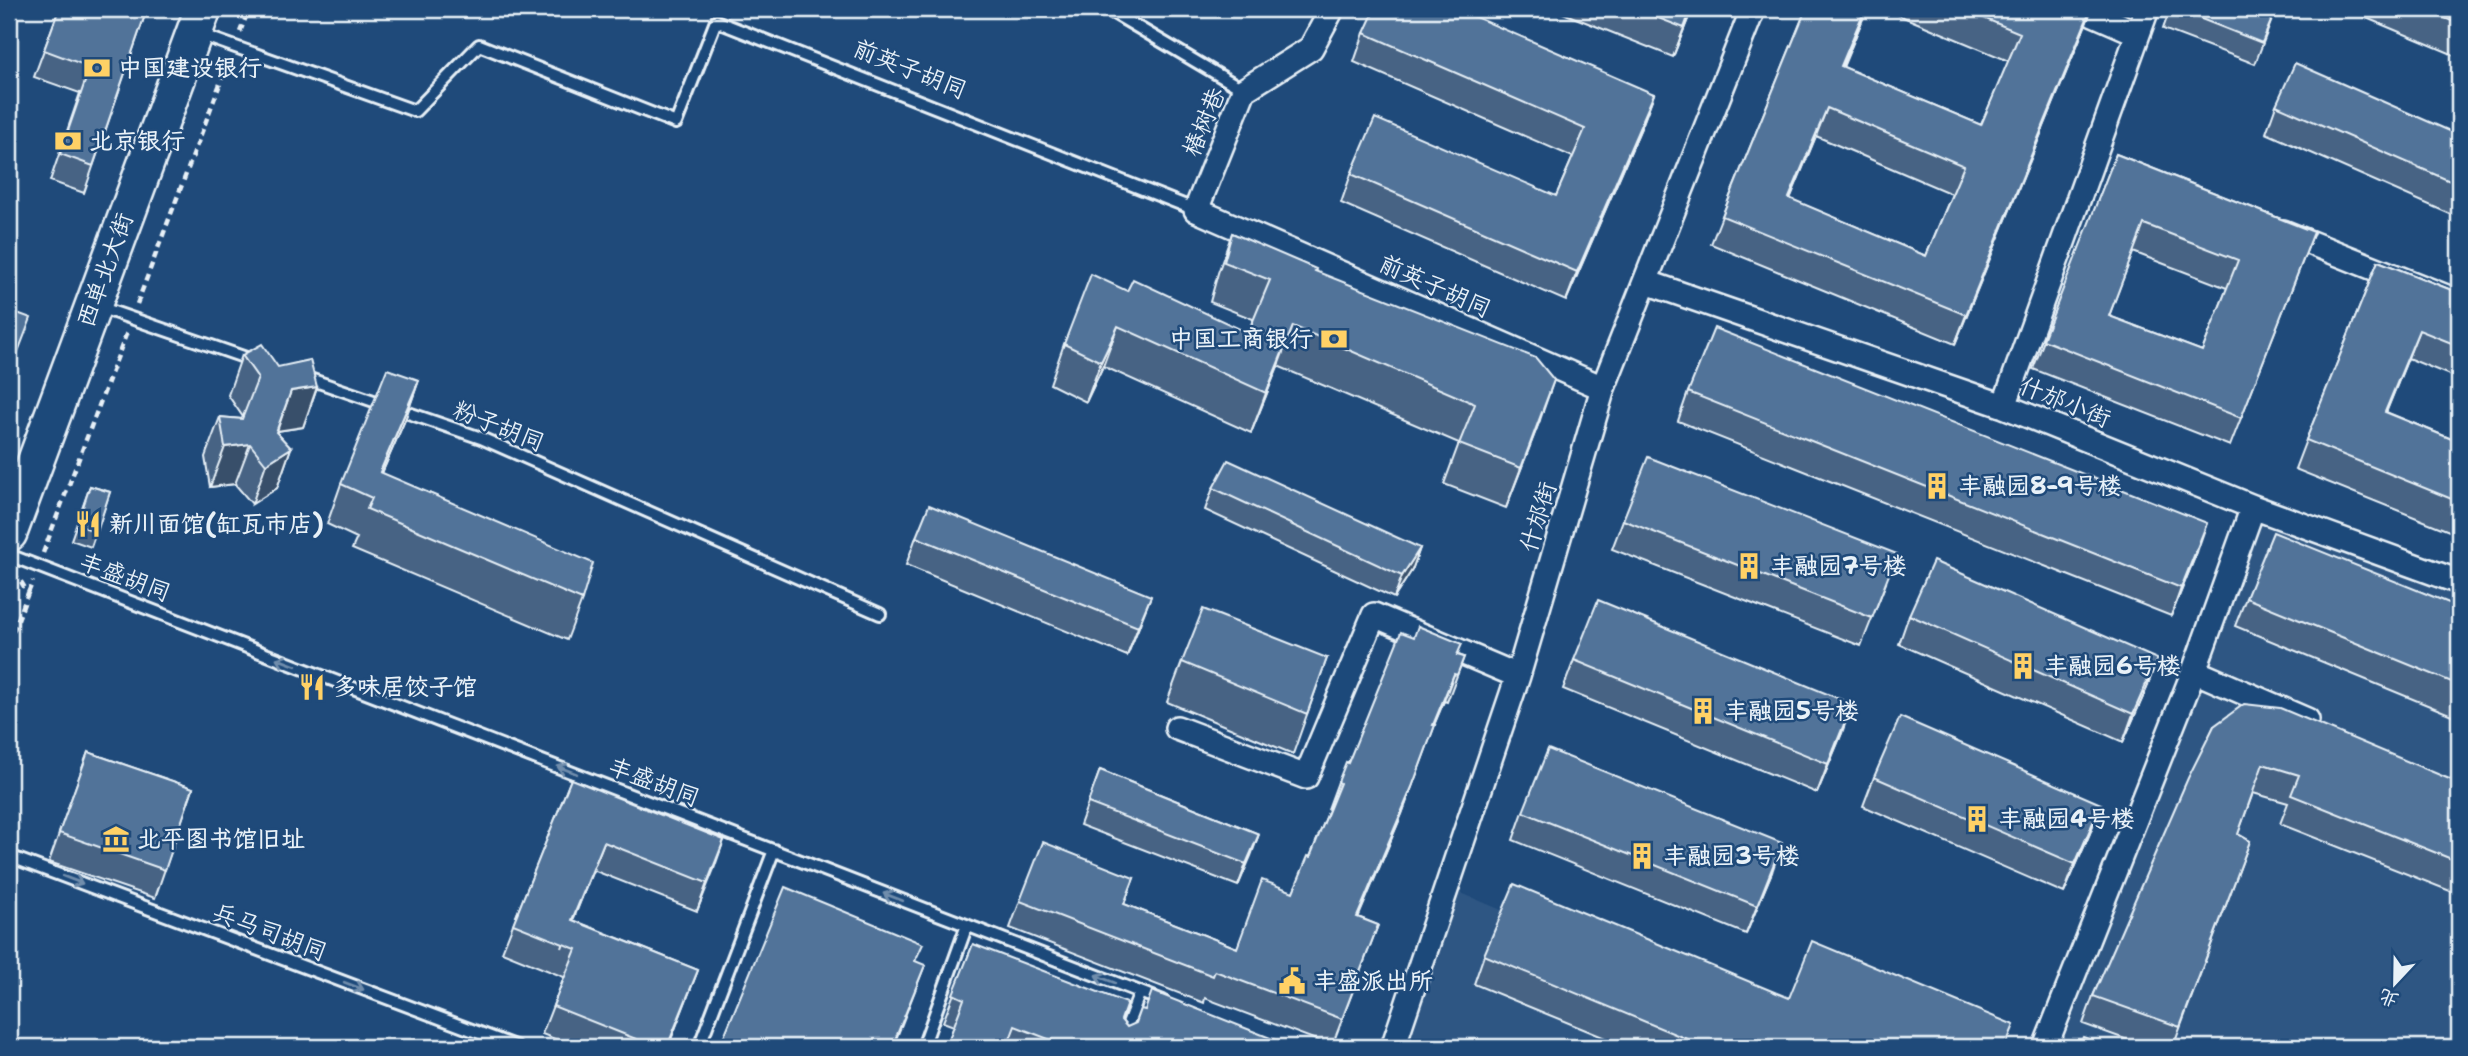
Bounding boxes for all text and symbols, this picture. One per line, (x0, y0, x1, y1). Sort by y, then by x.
street label: 前英子胡同 (848, 32, 972, 106)
place label: 中国建设银行 (118, 52, 262, 84)
bank icon: 中国建设银行 (82, 53, 112, 83)
street label: 椿树巷 (1175, 83, 1233, 161)
place label: 北京银行 (89, 125, 185, 157)
bank icon: 北京银行 (53, 126, 83, 156)
street label: 西单北大街 (69, 208, 141, 332)
street label: 前英子胡同 (1374, 247, 1496, 325)
place label: 中国工商银行 (1169, 323, 1313, 355)
bank icon: 中国工商银行 (1319, 324, 1349, 354)
street label: 什邡小街 (2015, 369, 2115, 435)
street label: 粉子胡同 (449, 393, 549, 459)
place label: 丰融园8-9号楼 (1958, 470, 2122, 502)
building icon: 丰融园8-9号楼 (1922, 471, 1952, 501)
street label: 什邡街 (1512, 478, 1564, 556)
place label: 新川面馆(缸瓦市店) (109, 508, 324, 540)
restaurant icon: 新川面馆(缸瓦市店) (73, 509, 103, 539)
street label: 丰盛胡同 (74, 545, 176, 609)
place label: 丰融园7号楼 (1770, 550, 1907, 582)
building icon: 丰融园7号楼 (1734, 551, 1764, 581)
place label: 丰融园6号楼 (2044, 650, 2181, 682)
building icon: 丰融园6号楼 (2008, 651, 2038, 681)
one-way arrow (276, 655, 297, 667)
place label: 多味居饺子馆 (333, 671, 477, 703)
restaurant icon: 多味居饺子馆 (297, 672, 327, 702)
place label: 丰融园5号楼 (1724, 695, 1859, 727)
building icon: 丰融园5号楼 (1688, 696, 1718, 726)
street label: 丰盛胡同 (603, 750, 705, 814)
one-way arrow (556, 763, 578, 776)
place label: 丰融园4号楼 (1998, 803, 2135, 835)
building icon: 丰融园4号楼 (1962, 804, 1992, 834)
place label: 北平图书馆旧址 (137, 823, 305, 855)
museum icon: 北平图书馆旧址 (101, 824, 131, 854)
place label: 丰融园3号楼 (1663, 840, 1800, 872)
building icon: 丰融园3号楼 (1627, 841, 1657, 871)
one-way arrow (61, 875, 83, 888)
one-way arrow (883, 889, 905, 902)
street label: 兵马司胡同 (208, 896, 332, 968)
north arrow (2360, 948, 2430, 1018)
place label: 丰盛派出所 (1313, 965, 1433, 997)
public building icon: 丰盛派出所 (1277, 966, 1307, 996)
one-way arrow (1095, 971, 1117, 984)
one-way arrow (343, 981, 365, 993)
text: 北 (2375, 983, 2402, 1013)

